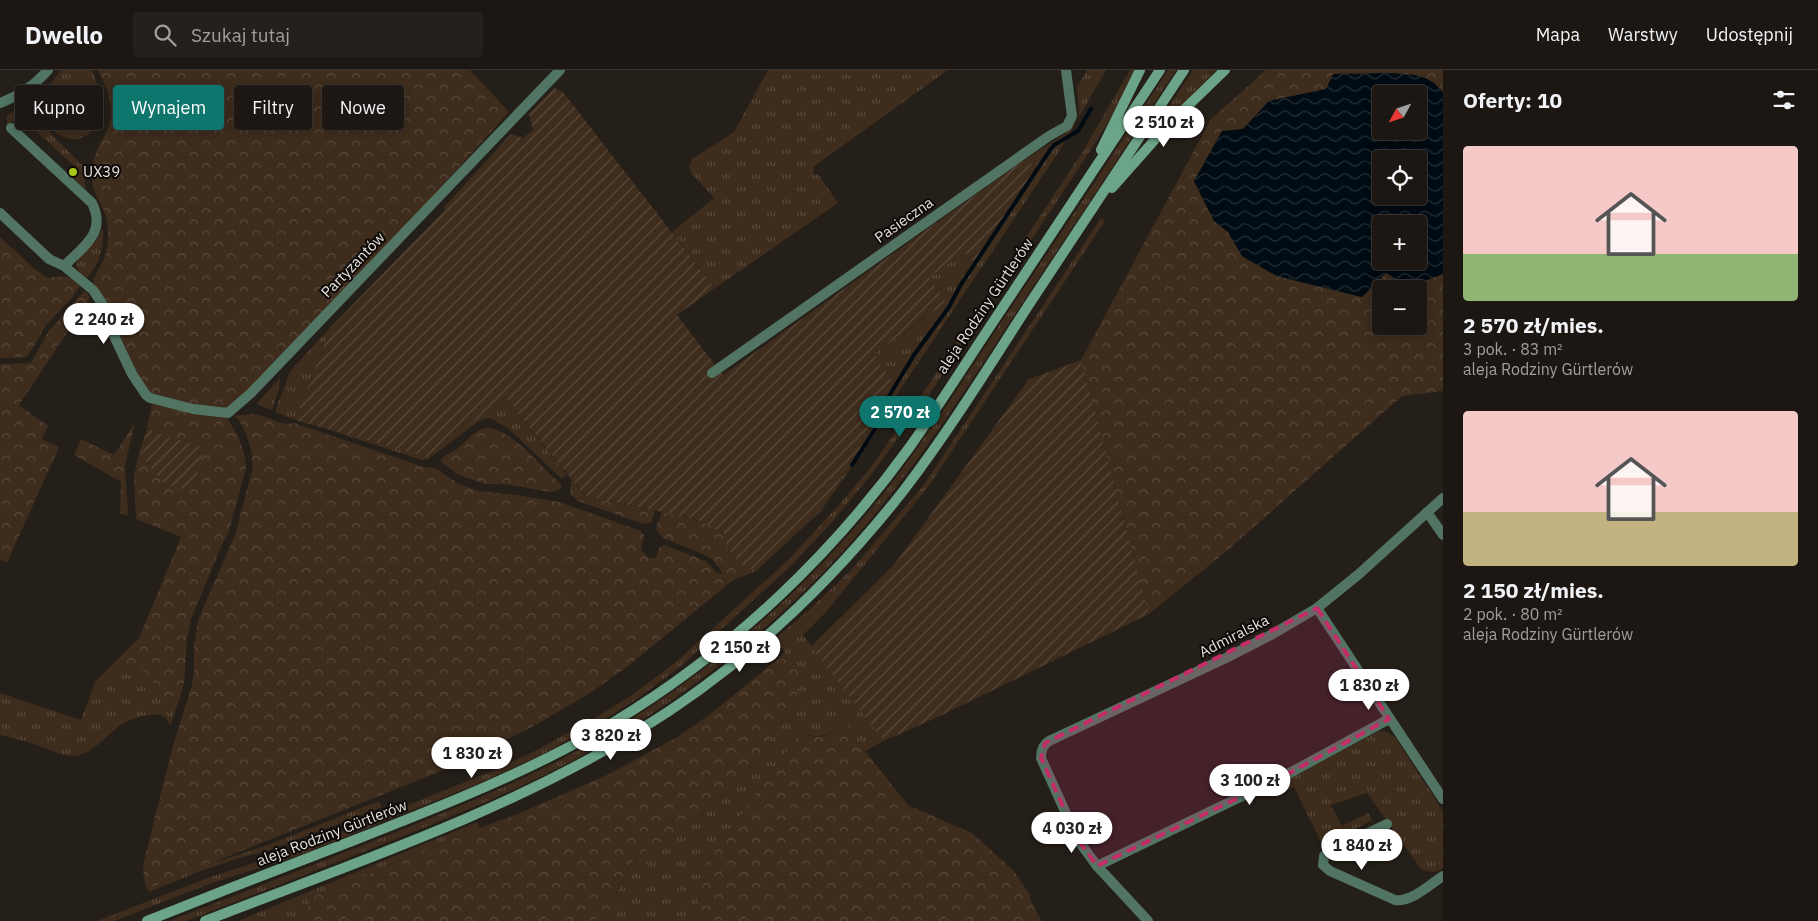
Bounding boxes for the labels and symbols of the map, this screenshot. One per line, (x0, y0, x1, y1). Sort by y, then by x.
north arrow (1372, 85, 1428, 140)
pin: 2 510 zł (1112, 106, 1216, 148)
place label: UX39 (83, 162, 120, 181)
marker: UX39 (67, 166, 79, 178)
street label: Pasieczna (871, 193, 937, 247)
street label: Partyzantów (317, 228, 389, 301)
street label: aleja Rodziny Gürtlerów (932, 234, 1037, 377)
pin: 2 240 zł (52, 302, 156, 345)
pin: 2 570 zł (848, 396, 952, 438)
street label: Admiralska (1196, 610, 1272, 661)
pin: 2 150 zł (688, 630, 792, 673)
pin: 1 830 zł (1317, 668, 1421, 711)
pin: 3 820 zł (559, 718, 663, 761)
pin: 1 830 zł (420, 736, 524, 779)
pin: 3 100 zł (1198, 764, 1302, 806)
street label: aleja Rodziny Gürtlerów (254, 795, 410, 870)
pin: 4 030 zł (1020, 812, 1124, 854)
pin: 1 840 zł (1310, 828, 1414, 871)

